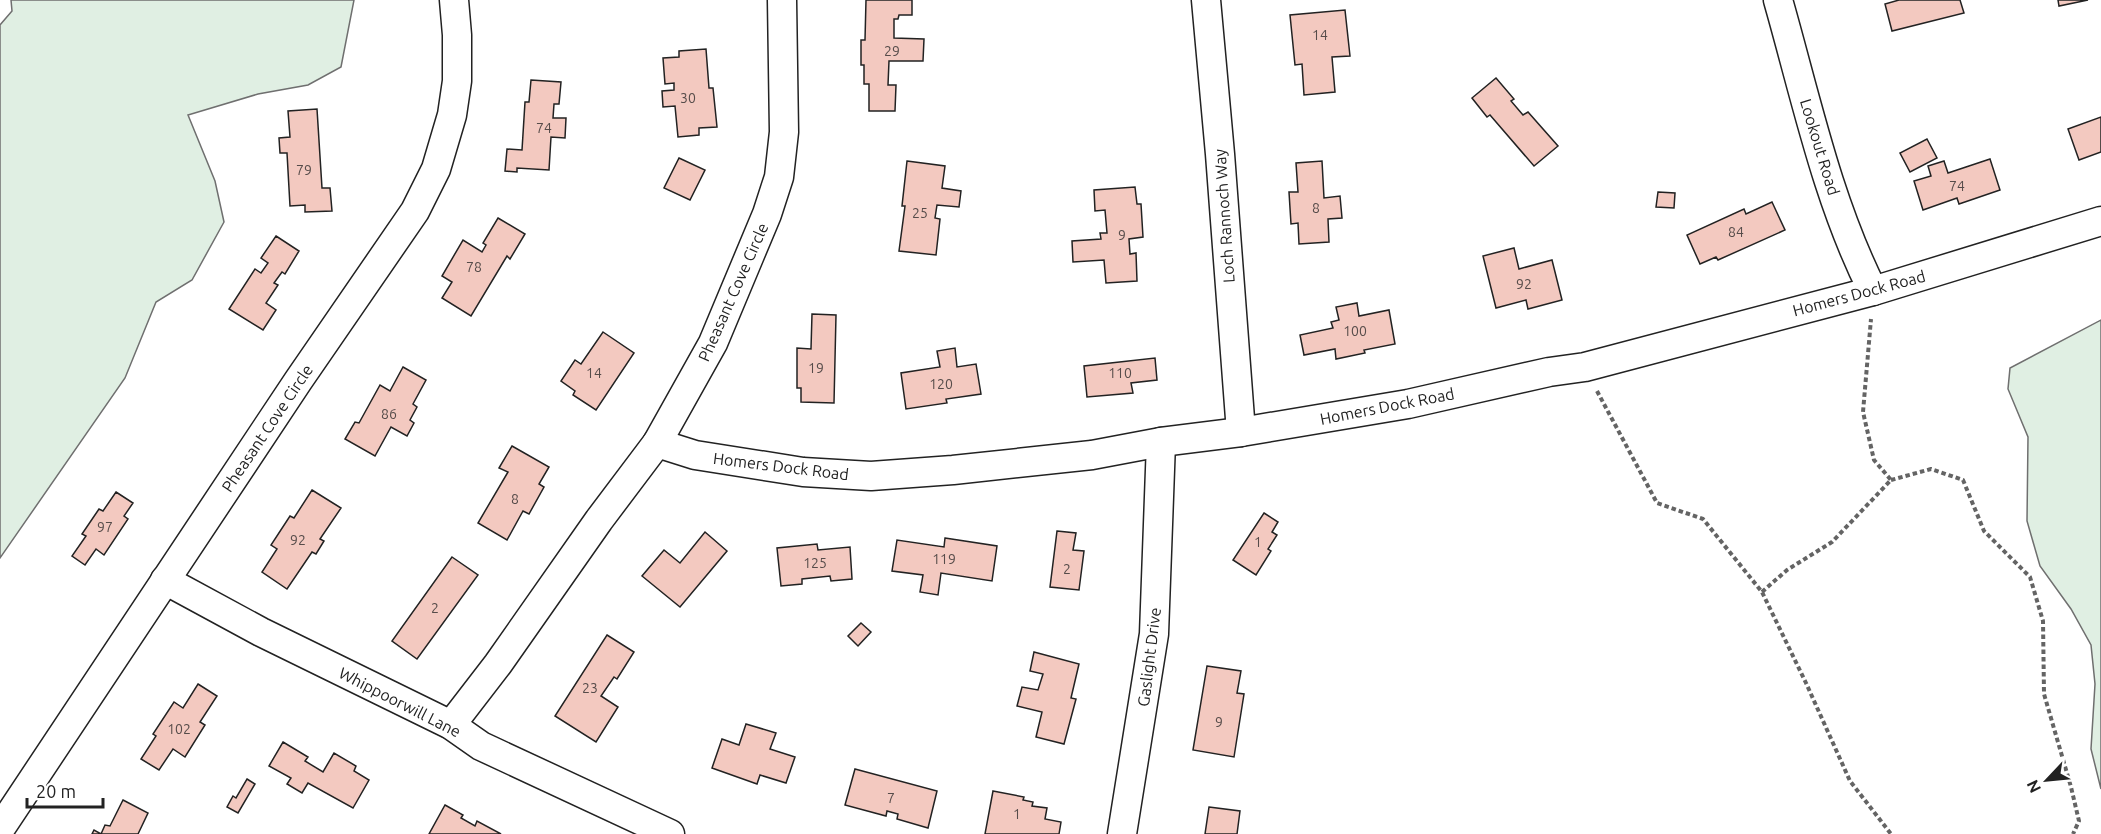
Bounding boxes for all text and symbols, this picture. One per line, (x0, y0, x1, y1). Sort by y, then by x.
house number: 14 (1312, 27, 1328, 43)
house number: 29 (884, 43, 900, 59)
house number: 30 (680, 90, 696, 106)
street label: Lookout Road (1797, 97, 1843, 197)
house number: 74 (536, 120, 552, 136)
street label: Loch Rannoch Way (1210, 148, 1238, 284)
house number: 79 (296, 162, 312, 178)
house number: 74 (1949, 178, 1965, 194)
house number: 8 (1312, 200, 1320, 216)
house number: 25 (912, 205, 928, 221)
street label: Pheasant Cove Circle (694, 220, 772, 364)
house number: 84 (1728, 224, 1744, 240)
house number: 9 (1118, 227, 1126, 243)
house number: 78 (466, 259, 482, 275)
street label: Homers Dock Road (1791, 267, 1927, 319)
house number: 92 (1516, 276, 1532, 292)
house number: 100 (1343, 323, 1367, 339)
house number: 19 (808, 360, 824, 376)
street label: Pheasant Cove Circle (218, 361, 316, 495)
house number: 14 (586, 365, 602, 381)
house number: 110 (1108, 365, 1132, 381)
house number: 120 (929, 376, 953, 392)
street label: Homers Dock Road (1318, 384, 1456, 428)
house number: 86 (381, 406, 397, 422)
street label: Homers Dock Road (712, 449, 850, 483)
house number: 8 (511, 491, 519, 507)
house number: 97 (97, 519, 113, 535)
house number: 92 (290, 532, 306, 548)
house number: 1 (1254, 534, 1262, 550)
house number: 119 (932, 551, 956, 567)
house number: 125 (803, 555, 827, 571)
house number: 2 (1063, 561, 1071, 577)
house number: 2 (431, 600, 439, 616)
street label: Gaslight Drive (1134, 606, 1164, 708)
street label: Whippoorwill Lane (336, 663, 464, 741)
house number: 23 (582, 680, 598, 696)
house number: 9 (1215, 714, 1223, 730)
house number: 102 (167, 721, 191, 737)
north arrow (2017, 750, 2077, 810)
scale bar (27, 771, 104, 809)
text: N (2023, 777, 2044, 796)
text: 20 m (36, 781, 76, 801)
house number: 7 (887, 790, 895, 806)
house number: 1 (1013, 806, 1021, 822)

